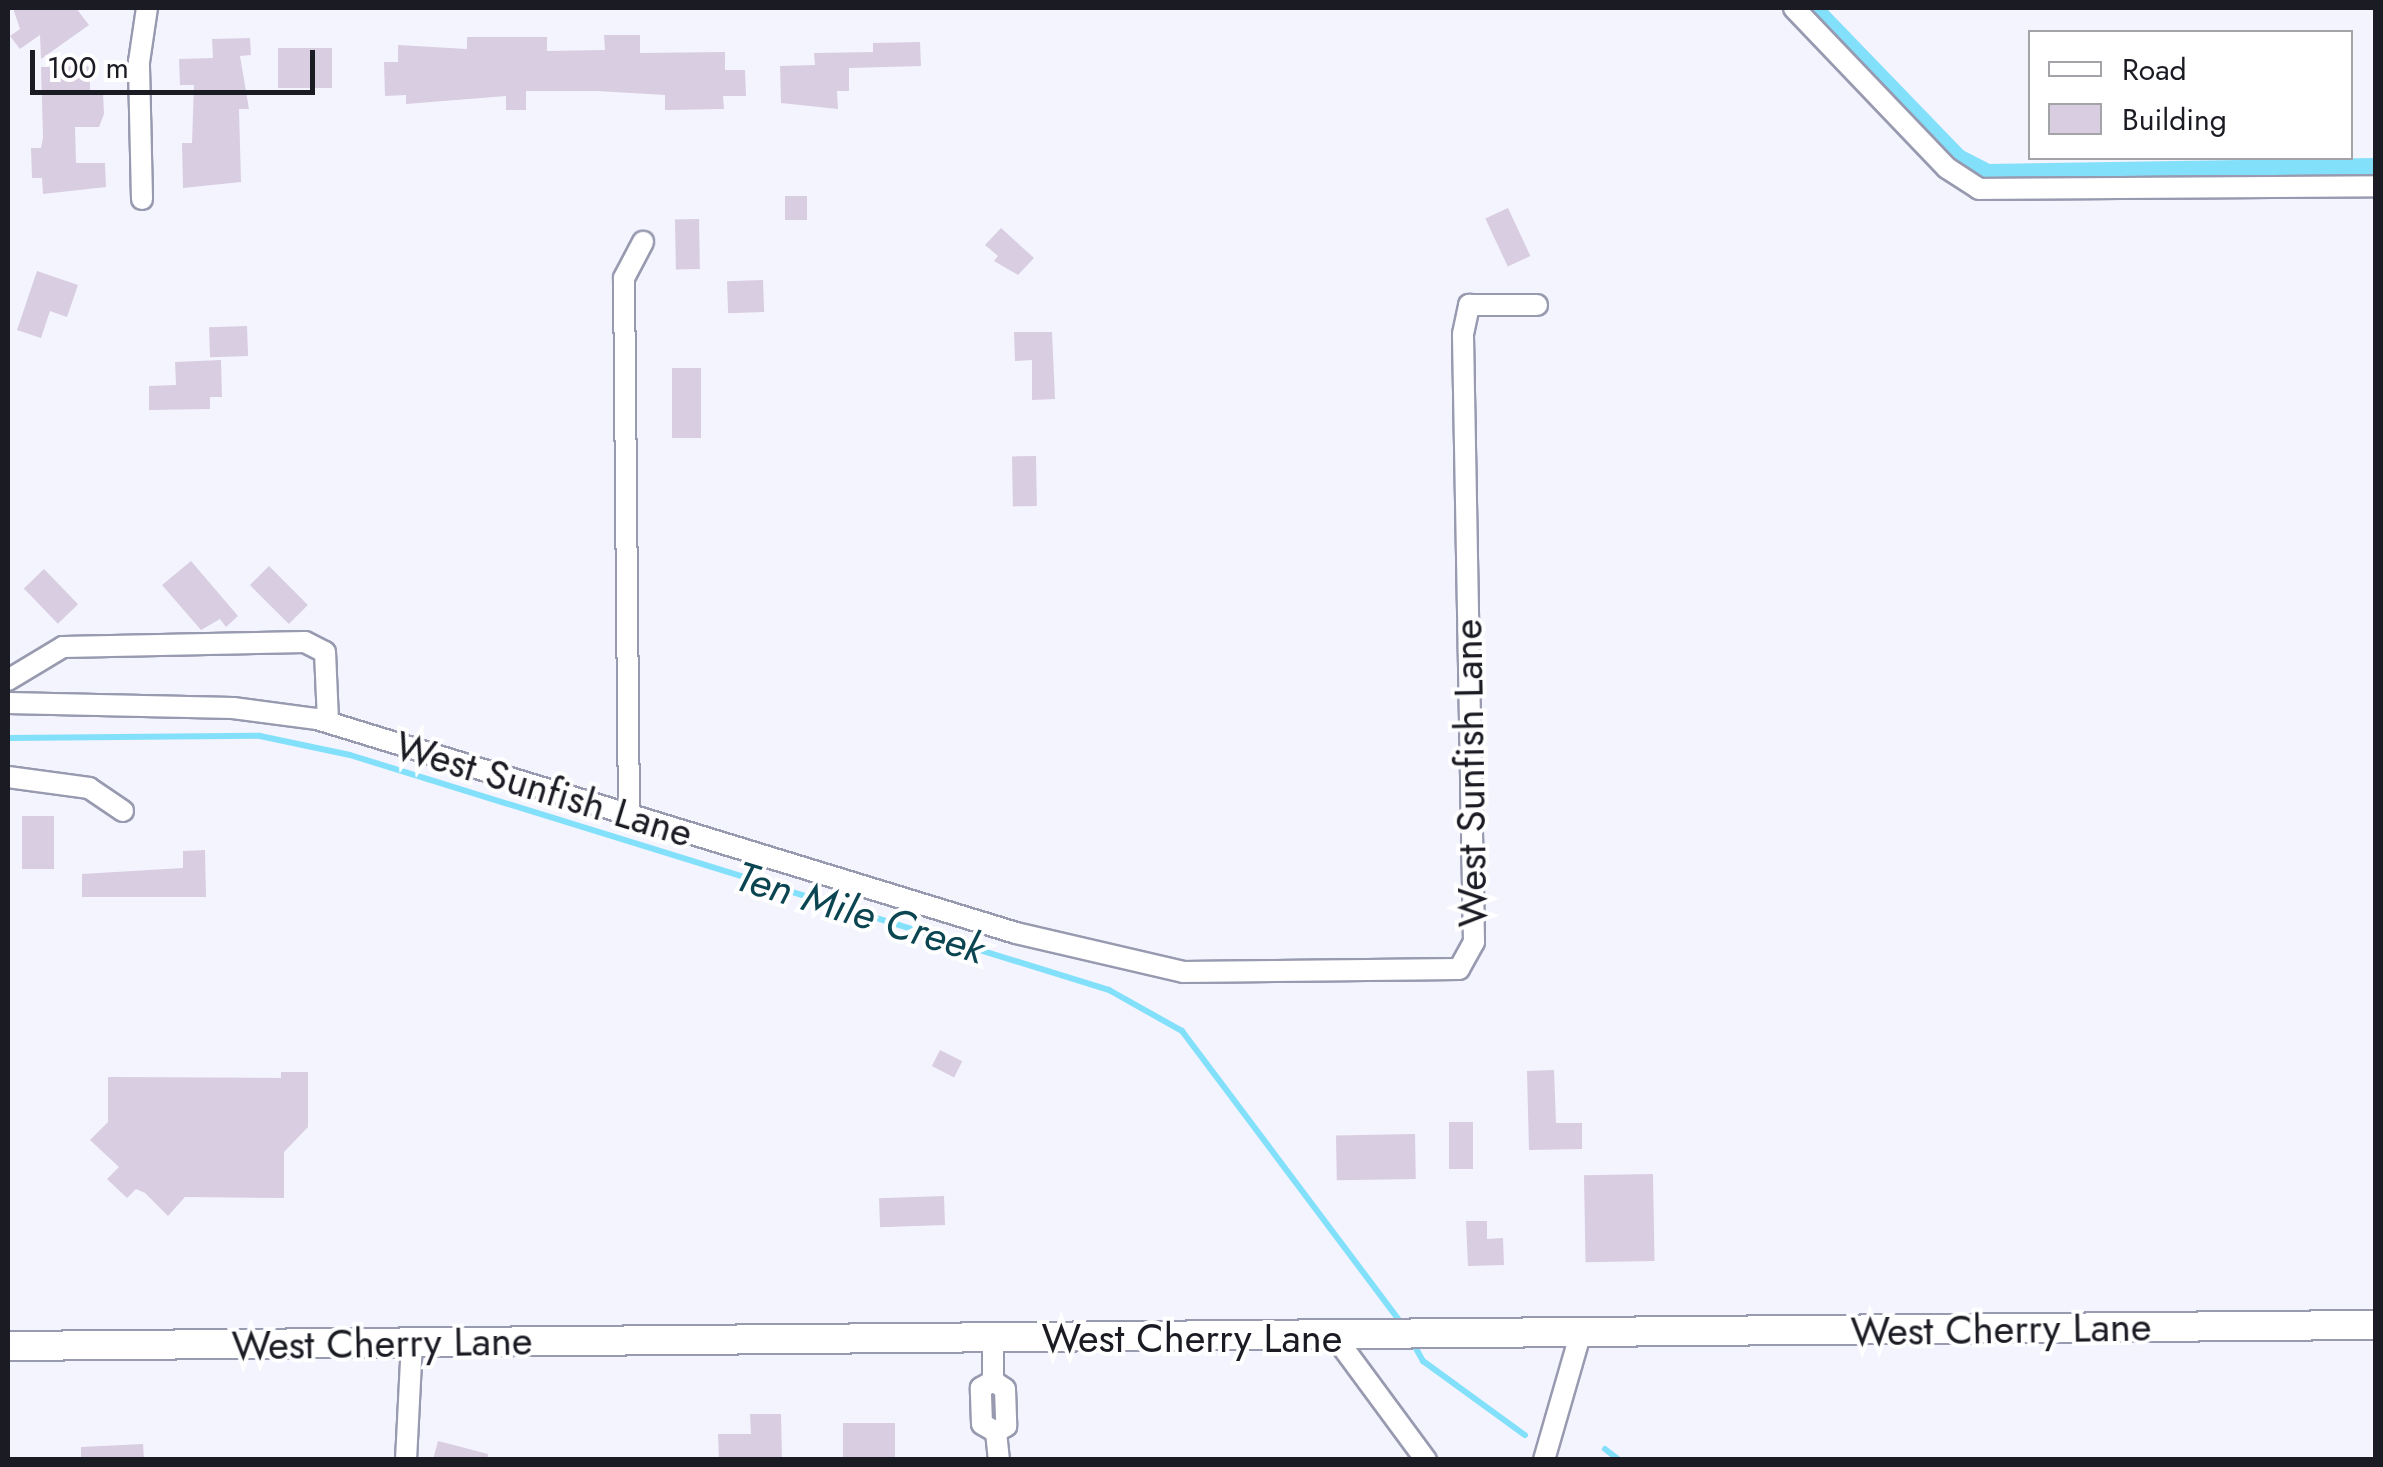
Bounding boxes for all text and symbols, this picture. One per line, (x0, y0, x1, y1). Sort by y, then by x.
scale bar (35, 30, 320, 92)
legend (2028, 30, 2353, 160)
text: 100 m (47, 46, 129, 89)
text: Road (2122, 48, 2187, 91)
text: Building (2122, 98, 2227, 141)
street label: West Sunfish Lane (1443, 618, 1497, 928)
street label: West Sunfish Lane (390, 721, 698, 857)
water label: Ten Mile Creek (729, 851, 991, 975)
street label: West Cherry Lane (1850, 1302, 2152, 1356)
street label: West Cherry Lane (1042, 1314, 1342, 1362)
street label: West Cherry Lane (231, 1316, 533, 1370)

